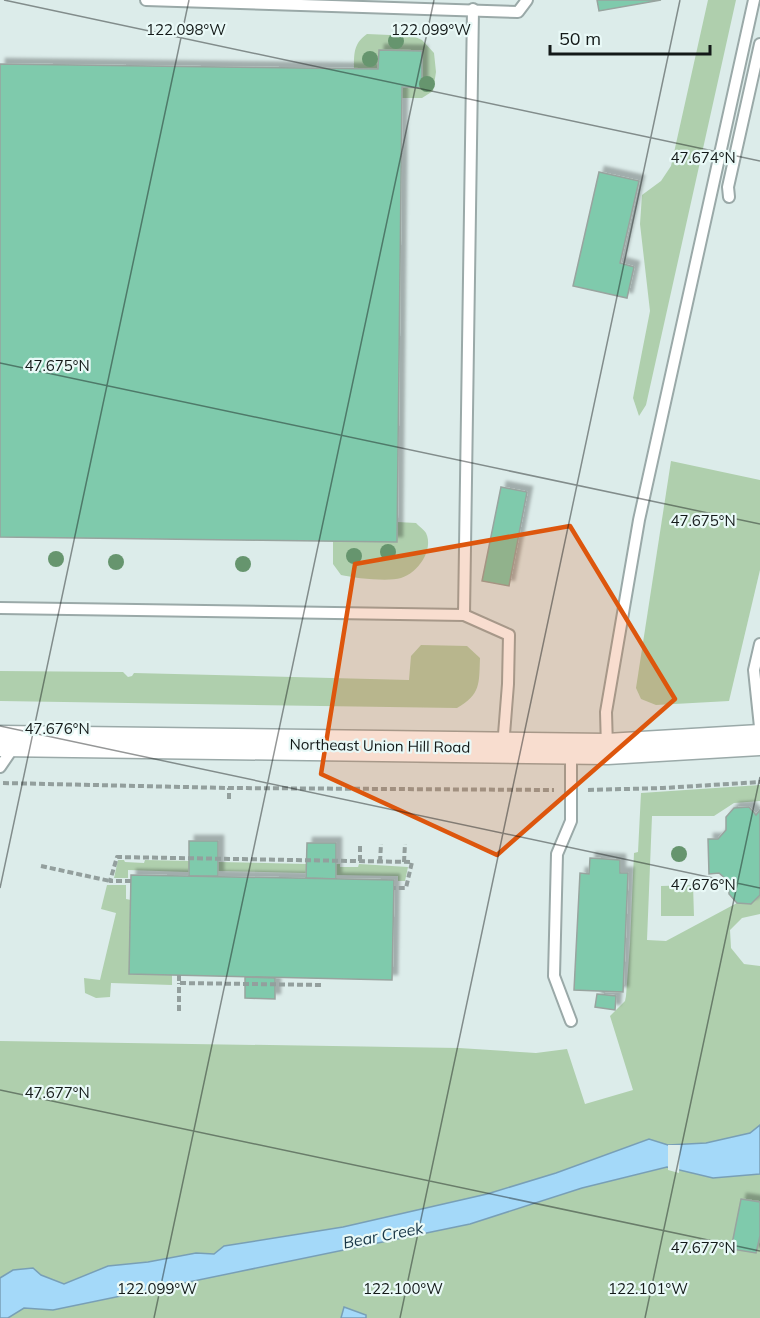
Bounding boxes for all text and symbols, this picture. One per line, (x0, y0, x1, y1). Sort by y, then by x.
scale bar (550, 18, 710, 56)
text: 122.098°W (146, 20, 226, 39)
text: 122.099°W (391, 20, 471, 39)
text: 50 m (559, 27, 601, 50)
text: 47.674°N (670, 148, 736, 167)
text: 47.675°N (24, 356, 90, 375)
text: 47.675°N (670, 511, 736, 530)
text: 47.676°N (24, 719, 90, 738)
street label: Northeast Union Hill Road (289, 734, 471, 757)
text: 47.676°N (670, 875, 736, 894)
text: 47.677°N (24, 1083, 90, 1102)
water label: Bear Creek (341, 1217, 426, 1253)
text: 47.677°N (670, 1238, 736, 1257)
text: 122.099°W (117, 1279, 197, 1298)
text: 122.100°W (363, 1279, 443, 1298)
text: 122.101°W (608, 1279, 688, 1298)

